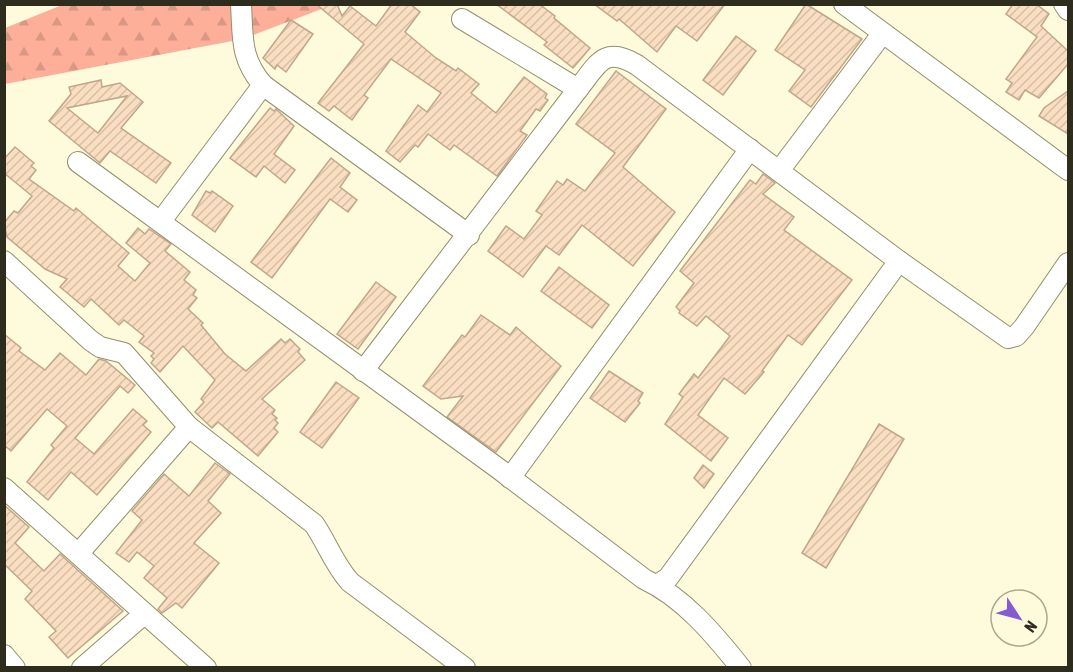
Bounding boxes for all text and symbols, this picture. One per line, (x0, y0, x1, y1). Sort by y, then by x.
north arrow (989, 588, 1049, 648)
text: N (1021, 618, 1041, 636)

